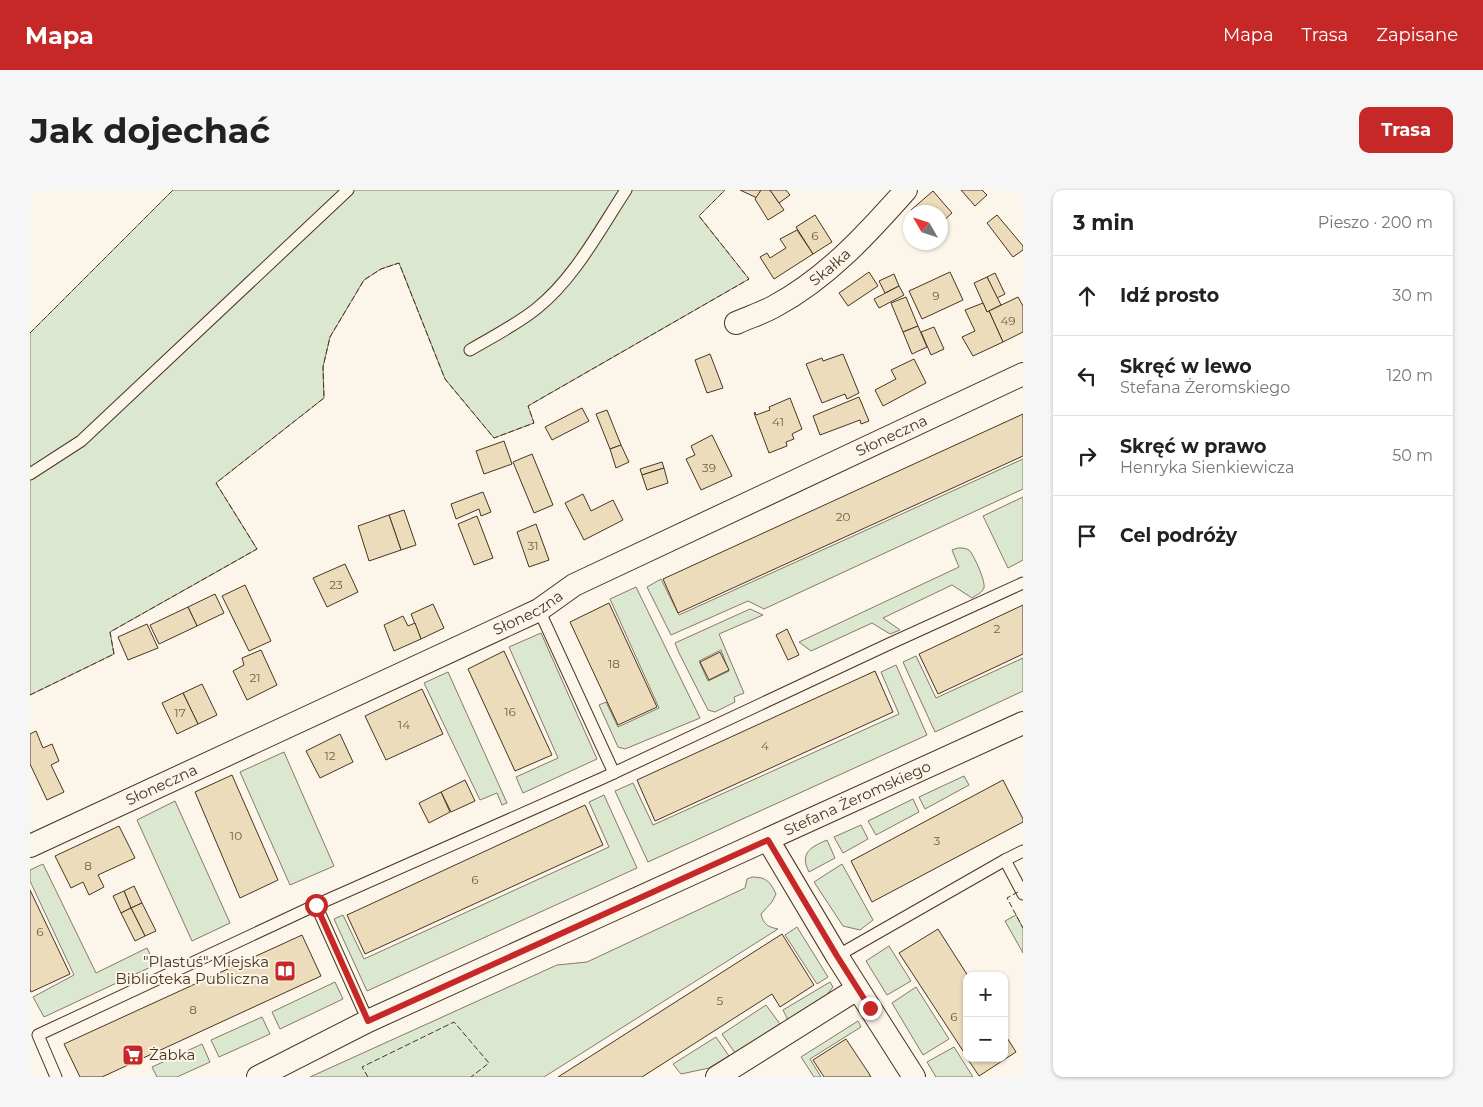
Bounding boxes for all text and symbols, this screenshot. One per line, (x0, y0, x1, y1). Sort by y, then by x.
text: Mapa (25, 21, 94, 50)
text: Mapa (1223, 24, 1274, 46)
text: Trasa (1302, 24, 1348, 46)
text: Zapisane (1376, 24, 1458, 46)
button: Trasa (1359, 107, 1453, 153)
text: Jak dojechać (30, 109, 270, 152)
north arrow (903, 205, 948, 250)
text: 3 min (1073, 210, 1134, 235)
text: Pieszo · 200 m (1318, 213, 1433, 232)
house number: 6 (811, 228, 819, 243)
street label: Skałka (805, 244, 855, 290)
icon: ahead (1073, 282, 1101, 310)
text: Idź prosto (1120, 284, 1219, 307)
text: 30 m (1392, 286, 1433, 305)
house number: 9 (932, 288, 940, 303)
house number: 49 (1000, 313, 1016, 328)
text: Skręć w lewo (1120, 355, 1252, 378)
icon: left (1073, 362, 1101, 390)
text: 120 m (1386, 366, 1433, 385)
text: Stefana Żeromskiego (1120, 378, 1290, 397)
street label: Słoneczna (852, 410, 930, 460)
house number: 41 (772, 414, 784, 429)
text: Skręć w prawo (1120, 435, 1266, 458)
icon: right (1073, 442, 1101, 470)
text: 50 m (1392, 446, 1433, 465)
text: Henryka Sienkiewicza (1120, 458, 1294, 477)
house number: 39 (702, 460, 716, 475)
house number: 20 (836, 509, 850, 524)
icon: arrive (1073, 522, 1101, 550)
text: Cel podróży (1120, 524, 1237, 547)
house number: 31 (527, 538, 539, 553)
house number: 23 (329, 577, 343, 592)
street label: Słoneczna (490, 586, 567, 639)
house number: 2 (994, 621, 1001, 636)
house number: 18 (608, 656, 620, 671)
house number: 21 (249, 670, 261, 685)
house number: 16 (504, 704, 516, 719)
house number: 17 (174, 705, 186, 720)
house number: 14 (398, 717, 410, 732)
house number: 4 (761, 738, 769, 753)
house number: 12 (324, 748, 336, 763)
street label: Stefana Żeromskiego (780, 756, 934, 840)
street label: Słoneczna (122, 760, 200, 809)
house number: 10 (230, 828, 242, 843)
house number: 3 (934, 833, 941, 848)
house number: 8 (84, 858, 92, 873)
house number: 6 (471, 872, 479, 887)
route start (305, 894, 328, 917)
house number: 6 (36, 924, 44, 939)
place label: "Plastuś" Miejska Biblioteka Publiczna (115, 952, 269, 988)
library icon: "Plastuś" Miejska Biblioteka Publiczna (273, 959, 297, 983)
map controls (963, 972, 1008, 1062)
button: + (963, 972, 1008, 1017)
house number: 5 (717, 993, 724, 1008)
route end (859, 997, 882, 1020)
house number: 8 (189, 1002, 197, 1017)
house number: 6 (950, 1009, 958, 1024)
button: − (963, 1017, 1008, 1062)
supermarket icon: Żabka (121, 1043, 145, 1067)
place label: Żabka (149, 1045, 195, 1064)

